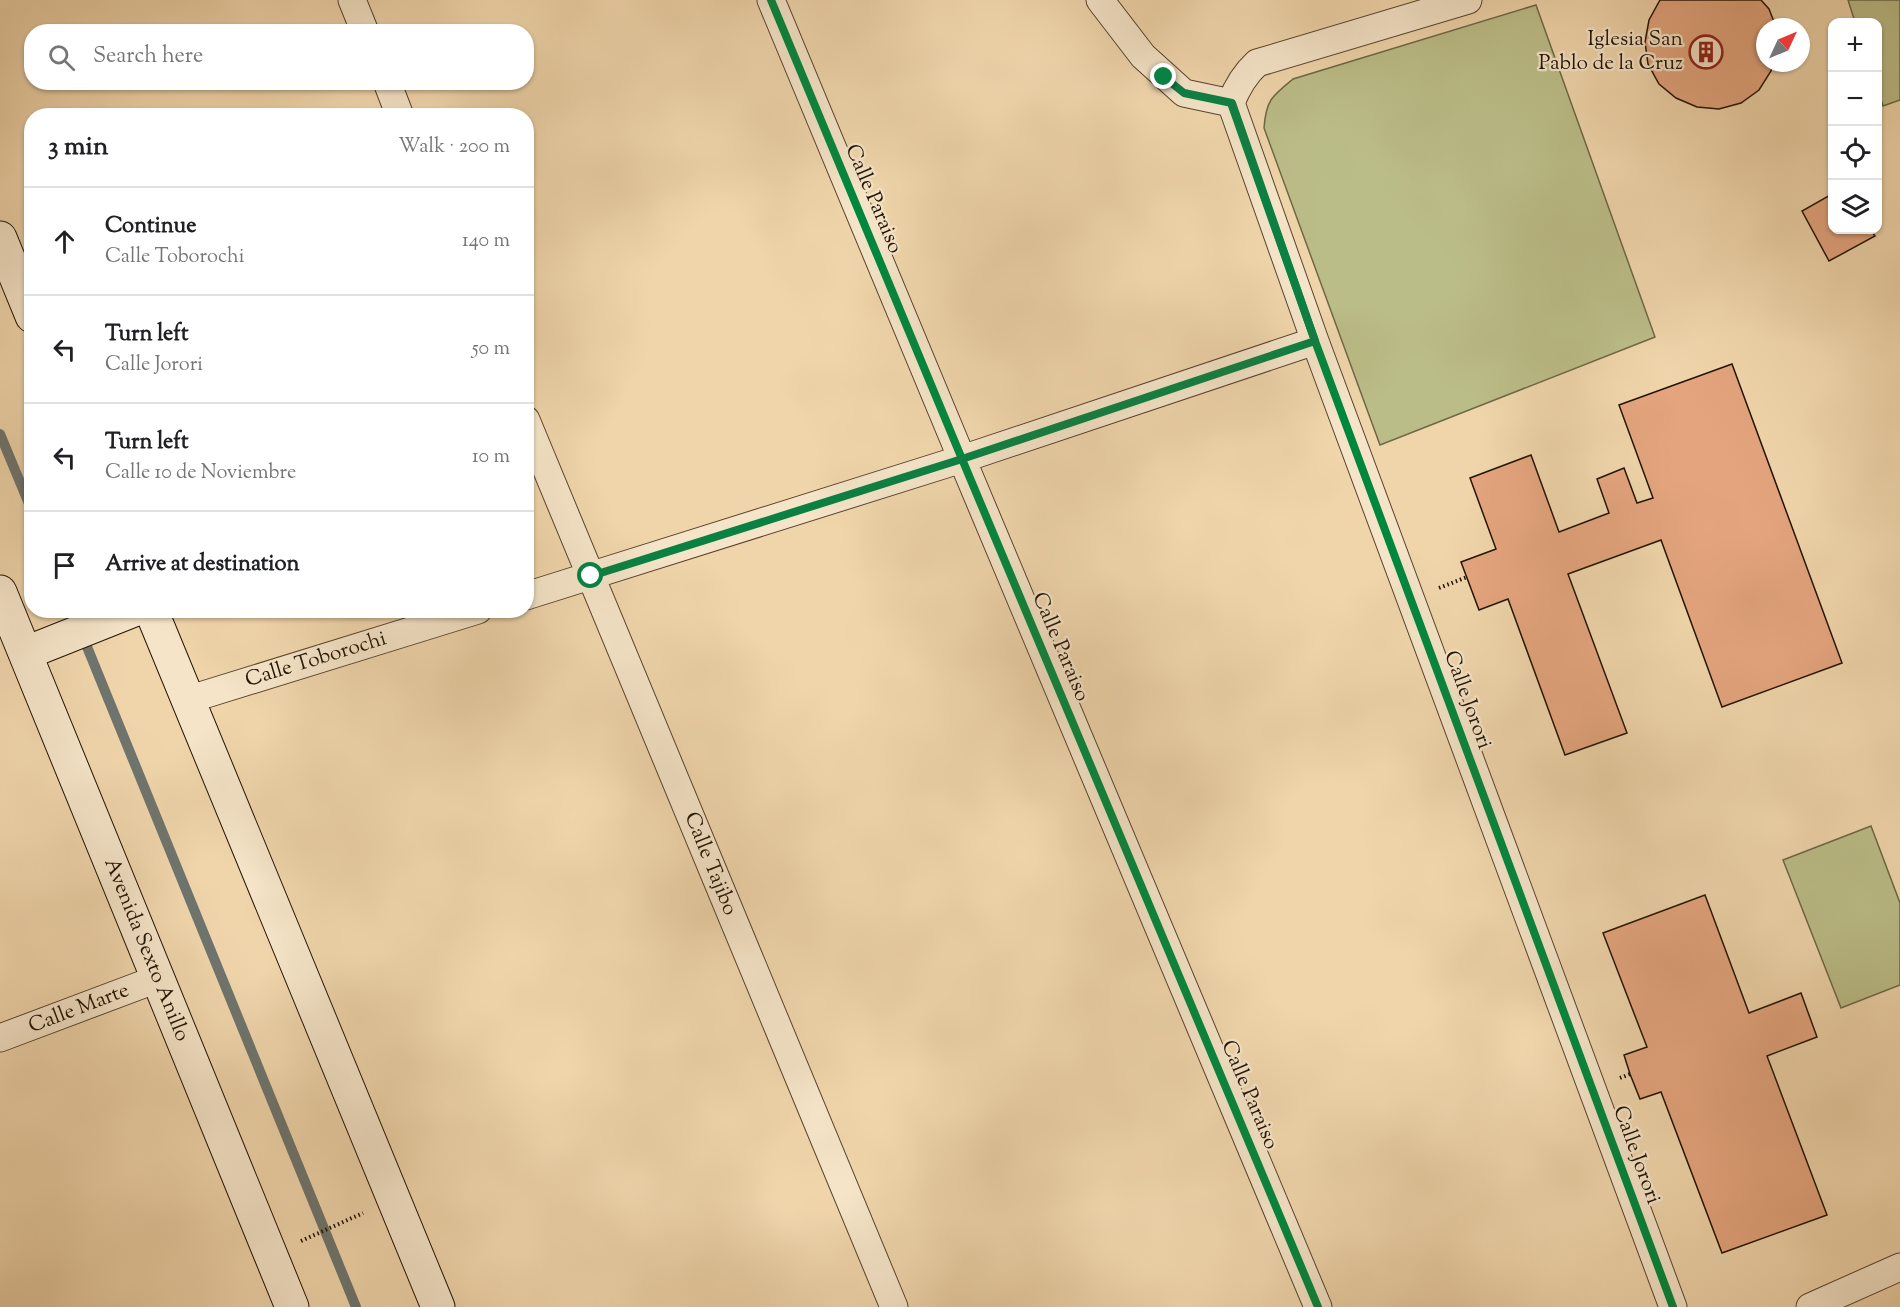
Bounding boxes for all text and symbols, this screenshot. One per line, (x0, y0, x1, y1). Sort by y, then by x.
north arrow (1756, 18, 1810, 72)
map controls (1828, 18, 1882, 234)
button: + (1828, 18, 1882, 72)
search box (24, 24, 534, 90)
place label: Iglesia San Pablo de la Cruz (1539, 25, 1683, 79)
building icon: Iglesia San Pablo de la Cruz (1688, 34, 1724, 70)
icon: search (45, 41, 78, 74)
text: Search here (93, 41, 203, 73)
route end (1150, 63, 1176, 89)
button: − (1828, 72, 1882, 126)
button: locate (1828, 126, 1882, 180)
text: 3 min (48, 129, 108, 166)
text: Walk · 200 m (398, 133, 510, 162)
street label: Calle Paraiso (836, 140, 910, 258)
button: layers (1828, 180, 1882, 234)
text: Continue (105, 211, 196, 243)
icon: ahead (48, 225, 81, 258)
text: 140 m (462, 227, 510, 256)
text: Calle Toborochi (105, 243, 244, 272)
text: Turn left (105, 319, 188, 351)
icon: left (48, 333, 81, 366)
text: 50 m (472, 335, 510, 364)
text: Calle Jorori (105, 351, 203, 380)
text: Turn left (105, 427, 188, 459)
icon: left (48, 441, 81, 474)
text: 10 m (472, 443, 510, 472)
text: Calle 10 de Noviembre (105, 459, 296, 488)
icon: arrive (48, 549, 81, 582)
text: Arrive at destination (105, 549, 300, 581)
route start (577, 562, 603, 588)
street label: Calle Paraiso (1023, 588, 1097, 706)
street label: Calle Toborochi (242, 624, 390, 696)
street label: Calle Jorori (1435, 647, 1499, 753)
street label: Calle Tajibo (676, 808, 744, 920)
street label: Avenida Sexto Anillo (96, 854, 196, 1046)
street label: Calle Marte (24, 976, 134, 1042)
street label: Calle Paraiso (1212, 1036, 1286, 1154)
street label: Calle Jorori (1604, 1102, 1668, 1208)

